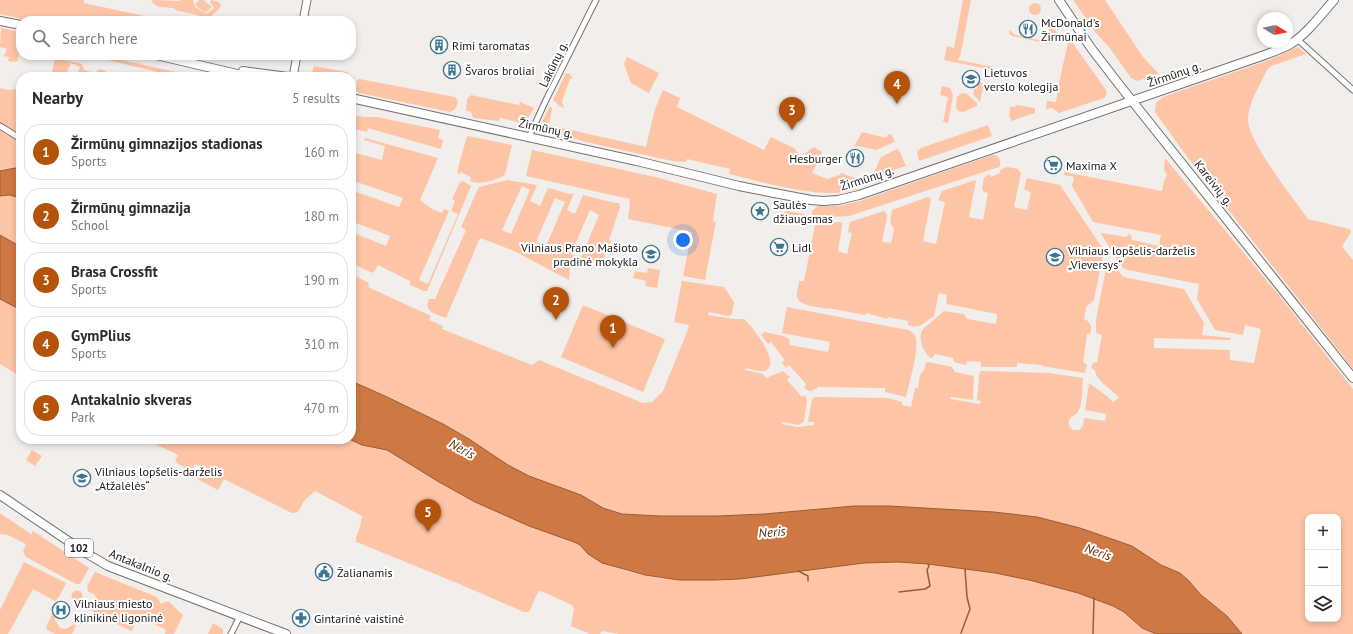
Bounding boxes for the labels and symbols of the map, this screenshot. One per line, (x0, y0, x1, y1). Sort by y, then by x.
north arrow (1257, 12, 1293, 48)
place label: McDonald's Žirmūnai (1041, 15, 1100, 44)
restaurant icon: McDonald's Žirmūnai (1018, 19, 1038, 39)
building icon: Rimi taromatas (429, 35, 449, 55)
place label: Rimi taromatas (452, 38, 530, 53)
street label: Lakūnų g. (535, 39, 571, 89)
street label: Žirmūnų g. (1145, 58, 1203, 90)
building icon: Švaros broliai (442, 60, 462, 80)
place label: Švaros broliai (465, 63, 535, 78)
place label: Lietuvos verslo kolegija (984, 65, 1058, 94)
school or university icon: Lietuvos verslo kolegija (961, 69, 981, 89)
pin: 4 (884, 71, 910, 104)
pin: 3 (779, 97, 805, 130)
street label: Žirmūnų g. (517, 115, 575, 141)
restaurant icon: Hesburger (845, 148, 865, 168)
place label: Hesburger (789, 151, 842, 166)
supermarket icon: Maxima X (1043, 155, 1063, 175)
street label: Kareivių g. (1191, 157, 1237, 209)
place label: Maxima X (1066, 158, 1117, 173)
street label: Žirmūnų g. (838, 162, 896, 194)
place label: Saulės džiaugsmas (773, 197, 833, 226)
place icon: Saulės džiaugsmas (750, 201, 770, 221)
your location (673, 230, 693, 250)
supermarket icon: Lidl (769, 237, 789, 257)
place label: Vilniaus Prano Mašioto pradinė mokykla (520, 240, 638, 269)
place label: Lidl (792, 240, 812, 255)
place label: Vilniaus lopšelis-darželis „Vieversys“ (1067, 243, 1195, 272)
school or university icon: Vilniaus Prano Mašioto pradinė mokykla (641, 244, 661, 264)
school or university icon: Vilniaus lopšelis-darželis „Vieversys“ (1045, 247, 1065, 267)
pin: 2 (543, 287, 569, 320)
pin: 1 (600, 315, 626, 348)
water label: Neris (446, 435, 479, 463)
place label: Vilniaus lopšelis-darželis „Atžalėlės“ (94, 464, 222, 493)
school or university icon: Vilniaus lopšelis-darželis „Atžalėlės“ (72, 468, 92, 488)
pin: 5 (415, 499, 441, 532)
water label: Neris (758, 522, 787, 542)
road number: 102 (65, 539, 93, 557)
water label: Neris (1082, 540, 1114, 565)
street label: Antakalnio g. (107, 545, 175, 585)
public building icon: Žalianamis (314, 562, 334, 582)
place label: Žalianamis (337, 565, 392, 580)
place label: Vilniaus miesto klinikinė ligoninė (73, 596, 163, 625)
hospital icon: Vilniaus miesto klinikinė ligoninė (51, 600, 71, 620)
pharmacy icon: Gintarinė vaistinė (291, 608, 311, 628)
place label: Gintarinė vaistinė (314, 611, 404, 626)

